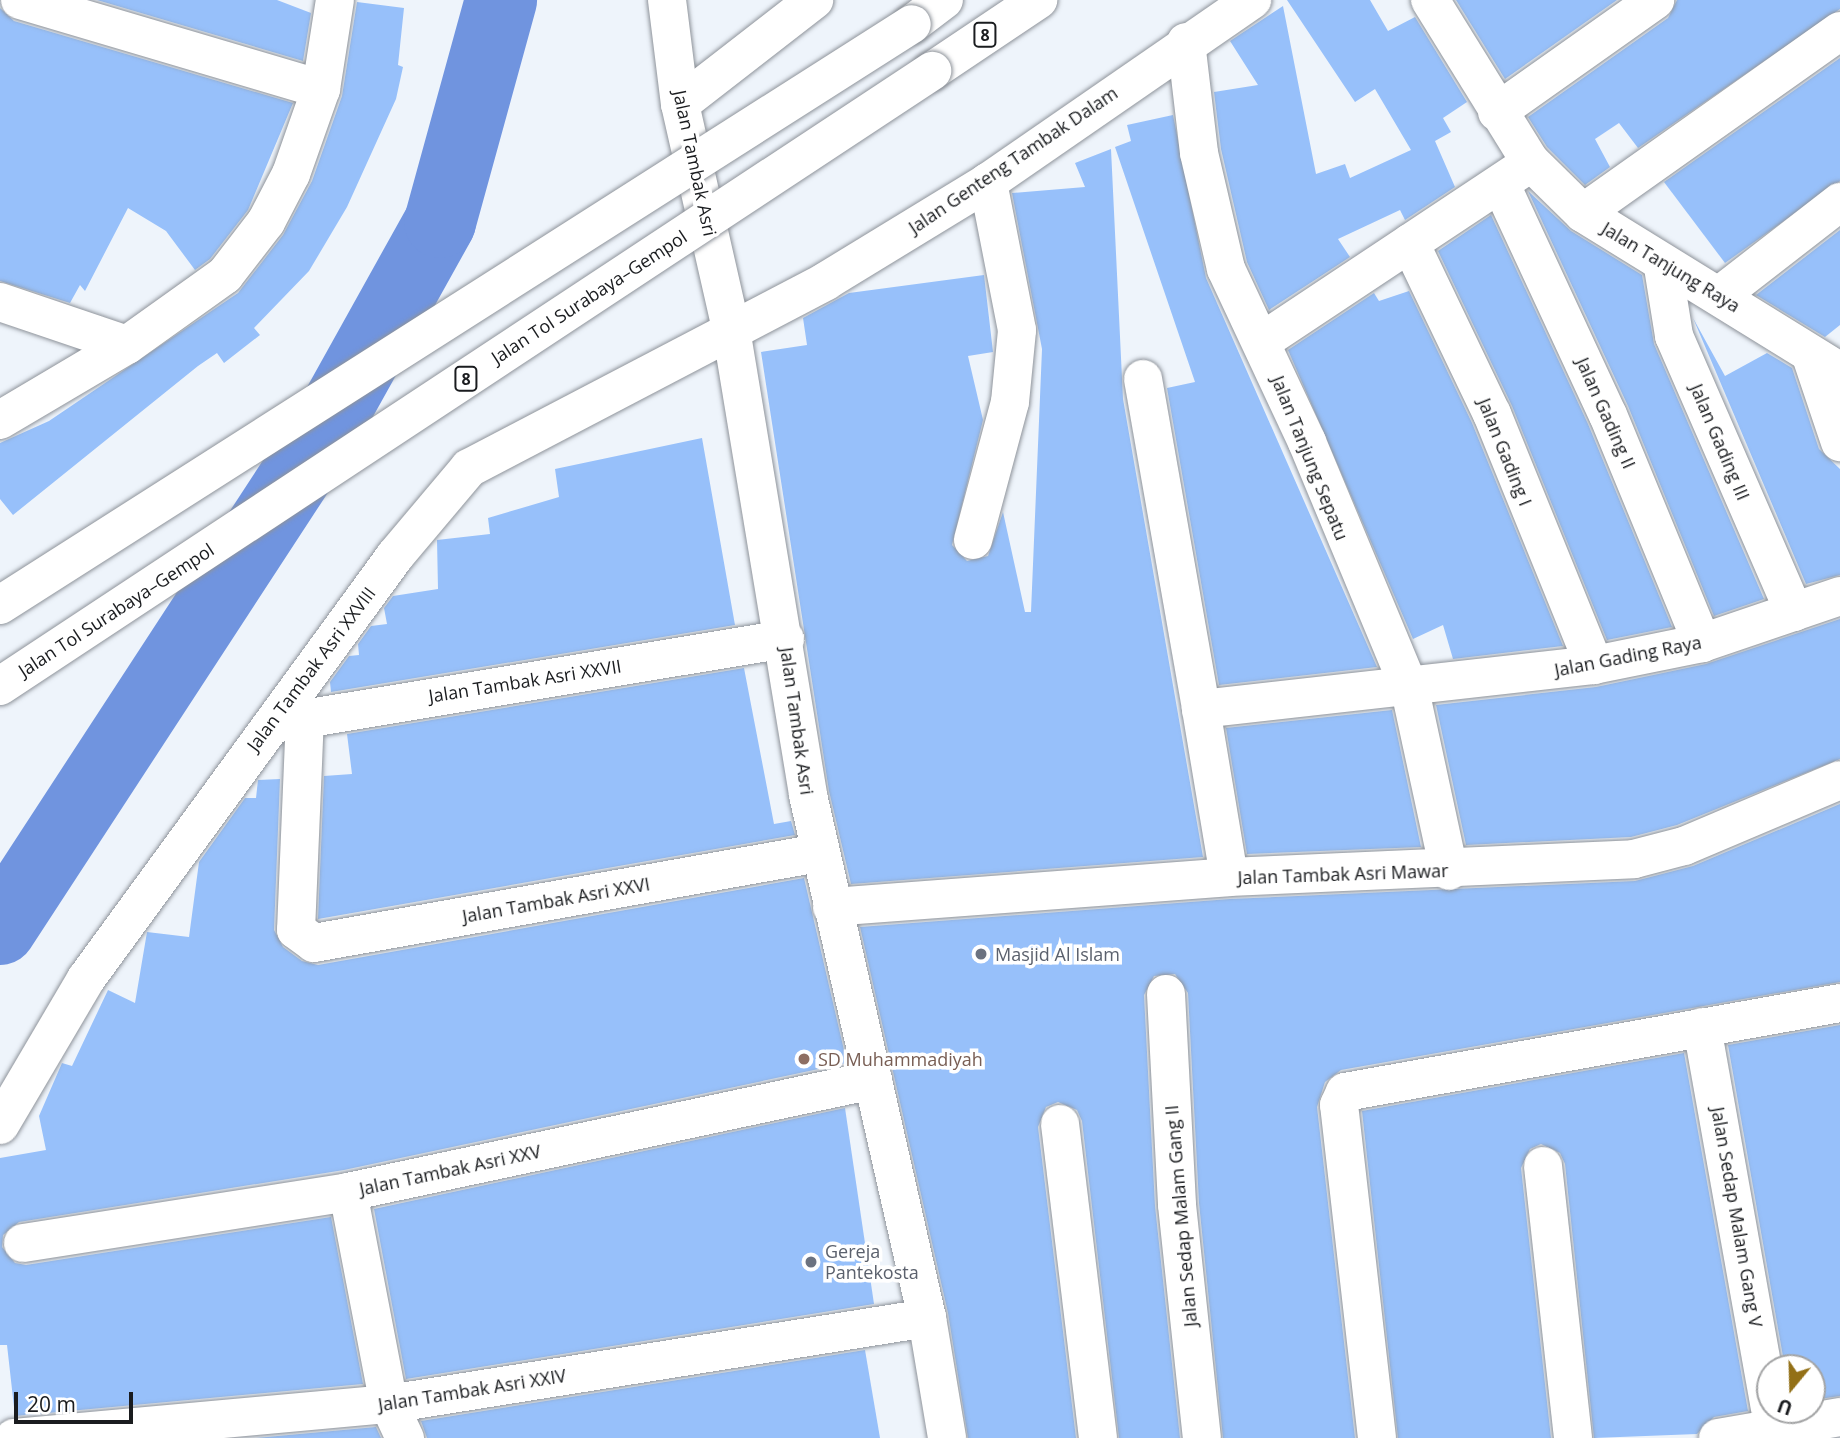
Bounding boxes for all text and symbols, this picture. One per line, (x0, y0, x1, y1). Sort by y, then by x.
road number: 8 (973, 22, 997, 48)
street label: Jalan Genteng Tambak Dalam (904, 82, 1122, 238)
street label: Jalan Tambak Asri (669, 88, 721, 238)
street label: Jalan Tanjung Raya (1598, 217, 1744, 317)
street label: Jalan Tol Surabaya–Gempol (487, 226, 691, 368)
street label: Jalan Gading II (1572, 354, 1640, 472)
road number: 8 (454, 366, 478, 392)
street label: Jalan Tanjung Sepatu (1267, 373, 1353, 543)
street label: Jalan Gading III (1686, 381, 1754, 503)
street label: Jalan Gading I (1474, 395, 1536, 509)
street label: Jalan Tol Surabaya–Gempol (14, 539, 218, 681)
street label: Jalan Tambak Asri XXVIII (242, 583, 380, 755)
street label: Jalan Gading Raya (1553, 631, 1703, 681)
street label: Jalan Tambak Asri (776, 646, 818, 796)
street label: Jalan Tambak Asri XXVII (427, 655, 623, 707)
street label: Jalan Tambak Asri Mawar (1237, 860, 1449, 888)
street label: Jalan Tambak Asri XXVI (461, 873, 651, 927)
place label: Masjid Al Islam (995, 943, 1120, 965)
marker: Masjid Al Islam (973, 946, 989, 962)
place label: SD Muhammadiyah (818, 1048, 983, 1070)
marker: SD Muhammadiyah (796, 1051, 812, 1067)
street label: Jalan Sedap Malam Gang II (1161, 1104, 1201, 1328)
street label: Jalan Sedap Malam Gang V (1707, 1105, 1767, 1329)
street label: Jalan Tambak Asri XXV (357, 1140, 543, 1200)
place label: Gereja Pantekosta (825, 1241, 919, 1284)
marker: Gereja Pantekosta (803, 1254, 819, 1270)
north arrow (1756, 1354, 1826, 1424)
street label: Jalan Tambak Asri XXIV (377, 1364, 567, 1416)
scale bar (18, 1378, 136, 1422)
text: 20 m (27, 1390, 76, 1418)
text: U (1774, 1392, 1796, 1422)

